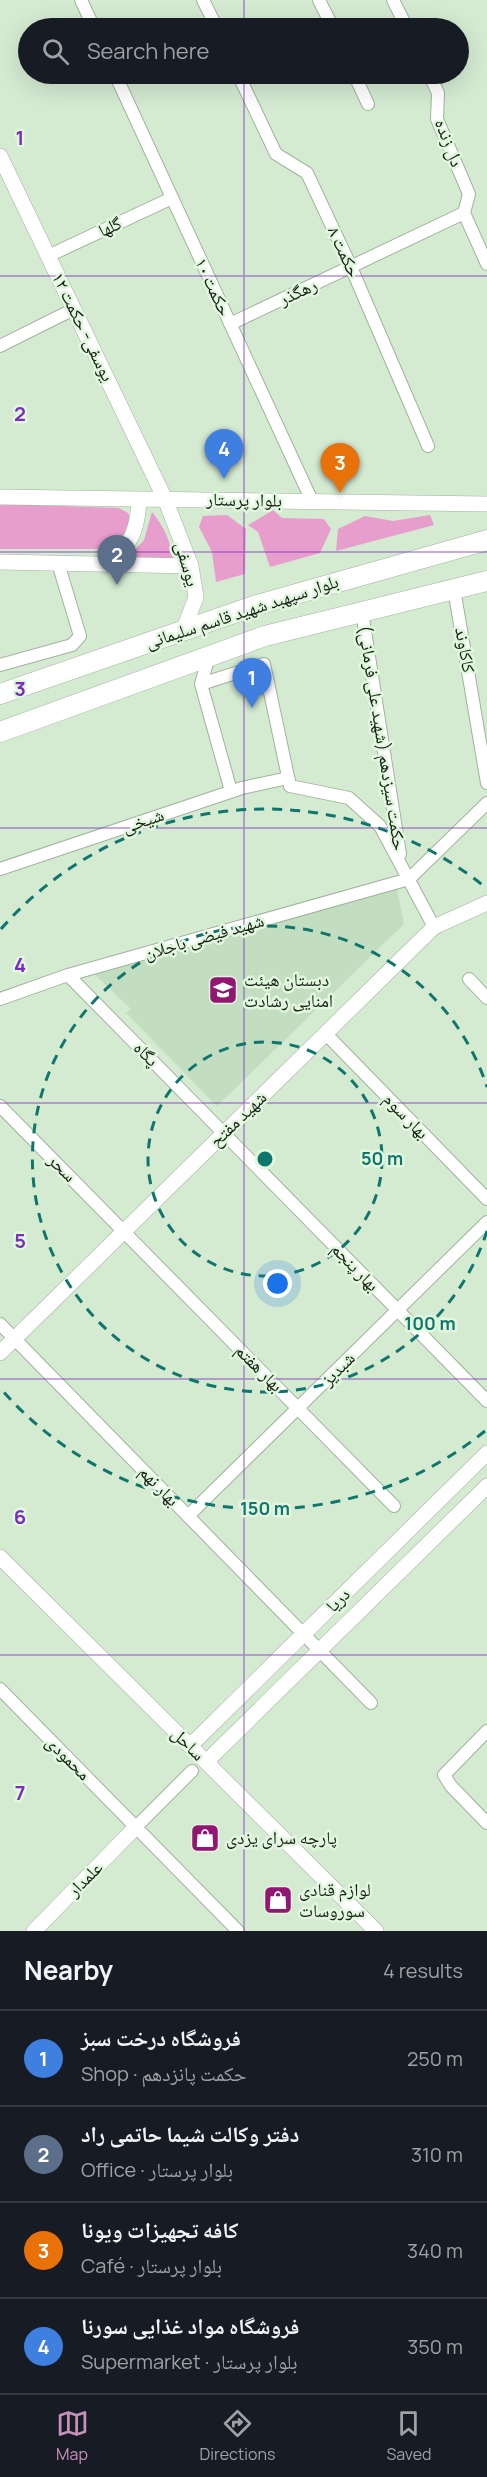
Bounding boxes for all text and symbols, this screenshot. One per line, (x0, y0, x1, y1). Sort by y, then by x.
search box (18, 18, 469, 84)
icon: search (39, 35, 72, 68)
text: Search here (87, 36, 209, 66)
street label: دل زنده (430, 115, 470, 170)
text: 1 (16, 124, 24, 151)
street label: گلها (94, 210, 126, 242)
street label: حکمت ۸ (323, 222, 367, 281)
street label: حکمت ۱۰ (190, 254, 238, 320)
street label: یوسفی- حکمت ۱۲ (47, 268, 121, 385)
street label: رهگذر (274, 272, 321, 311)
text: 2 (14, 400, 26, 427)
pin: 4 (204, 430, 244, 479)
pin: 3 (320, 444, 360, 493)
street label: بلوار پرستار (205, 486, 282, 512)
pin: 2 (98, 536, 136, 585)
street label: یوسفی (170, 538, 206, 589)
street label: بلوار سپهبد شهید قاسم سلیمانی (142, 568, 342, 655)
street label: حکمت سیزدهم (شهید علی فرمانی) (352, 623, 413, 852)
street label: کاکاوند (450, 625, 482, 675)
pin: 1 (232, 658, 272, 708)
text: 3 (14, 675, 26, 702)
street label: شیخی (119, 802, 167, 838)
street label: شهید فیضی باجلان (141, 907, 267, 965)
text: 4 (14, 951, 26, 978)
place label: دبستان هیئت امنایی رشادت (244, 967, 333, 1012)
school or university icon: دبستان هیئت امنایی رشادت (207, 974, 239, 1006)
street label: پگاه (129, 1035, 165, 1071)
street label: شهید مفتح (203, 1085, 272, 1152)
street label: بهار سوم (378, 1087, 435, 1145)
text: 50 m (361, 1146, 403, 1170)
street label: سحر (43, 1147, 82, 1187)
centre of rings (255, 1149, 275, 1169)
text: 5 (14, 1227, 26, 1254)
street label: بهار پنجم (326, 1236, 385, 1297)
your location (263, 1269, 292, 1298)
text: 100 m (404, 1311, 456, 1335)
street label: بهار هفتم (230, 1338, 289, 1397)
street label: شبدیز (314, 1346, 360, 1391)
street label: بهار نهم (134, 1460, 185, 1512)
text: 150 m (240, 1496, 290, 1520)
text: 6 (14, 1503, 26, 1530)
street label: دریا (320, 1582, 355, 1617)
street label: ساحل (167, 1721, 211, 1765)
street label: محمودی (41, 1729, 97, 1785)
text: 7 (15, 1779, 25, 1806)
shop icon: پارچه سرای یزدی (189, 1822, 221, 1854)
place label: پارچه سرای یزدی (226, 1825, 337, 1849)
street label: علمدار (61, 1855, 107, 1902)
place label: لوازم قنادی سوروسات (299, 1877, 371, 1922)
shop icon: لوازم قنادی سوروسات (262, 1884, 294, 1916)
text: Nearby (24, 1952, 113, 1988)
text: 4 results (383, 1957, 463, 1984)
text: فروشگاه درخت سبز (81, 2023, 241, 2053)
text: 1 (39, 2045, 48, 2072)
text: 250 m (407, 2045, 463, 2072)
text: Shop · حکمت پانزدهم (81, 2060, 246, 2087)
text: دفتر وکالت شیما حاتمی راد (81, 2119, 299, 2149)
text: 2 (38, 2141, 49, 2168)
text: 310 m (411, 2141, 463, 2168)
text: Office · بلوار پرستار (81, 2156, 233, 2183)
text: کافه تجهیزات ویونا (81, 2215, 238, 2245)
text: 3 (38, 2237, 49, 2264)
text: 340 m (407, 2237, 463, 2264)
text: Café · بلوار پرستار (81, 2252, 222, 2279)
text: فروشگاه مواد غذایی سورنا (81, 2311, 299, 2341)
text: 4 (37, 2333, 50, 2360)
text: 350 m (407, 2333, 463, 2360)
text: Supermarket · بلوار پرستار (81, 2348, 298, 2375)
tab: Map (56, 2407, 89, 2465)
tab: Directions (200, 2407, 275, 2465)
tab: Saved (386, 2407, 431, 2465)

